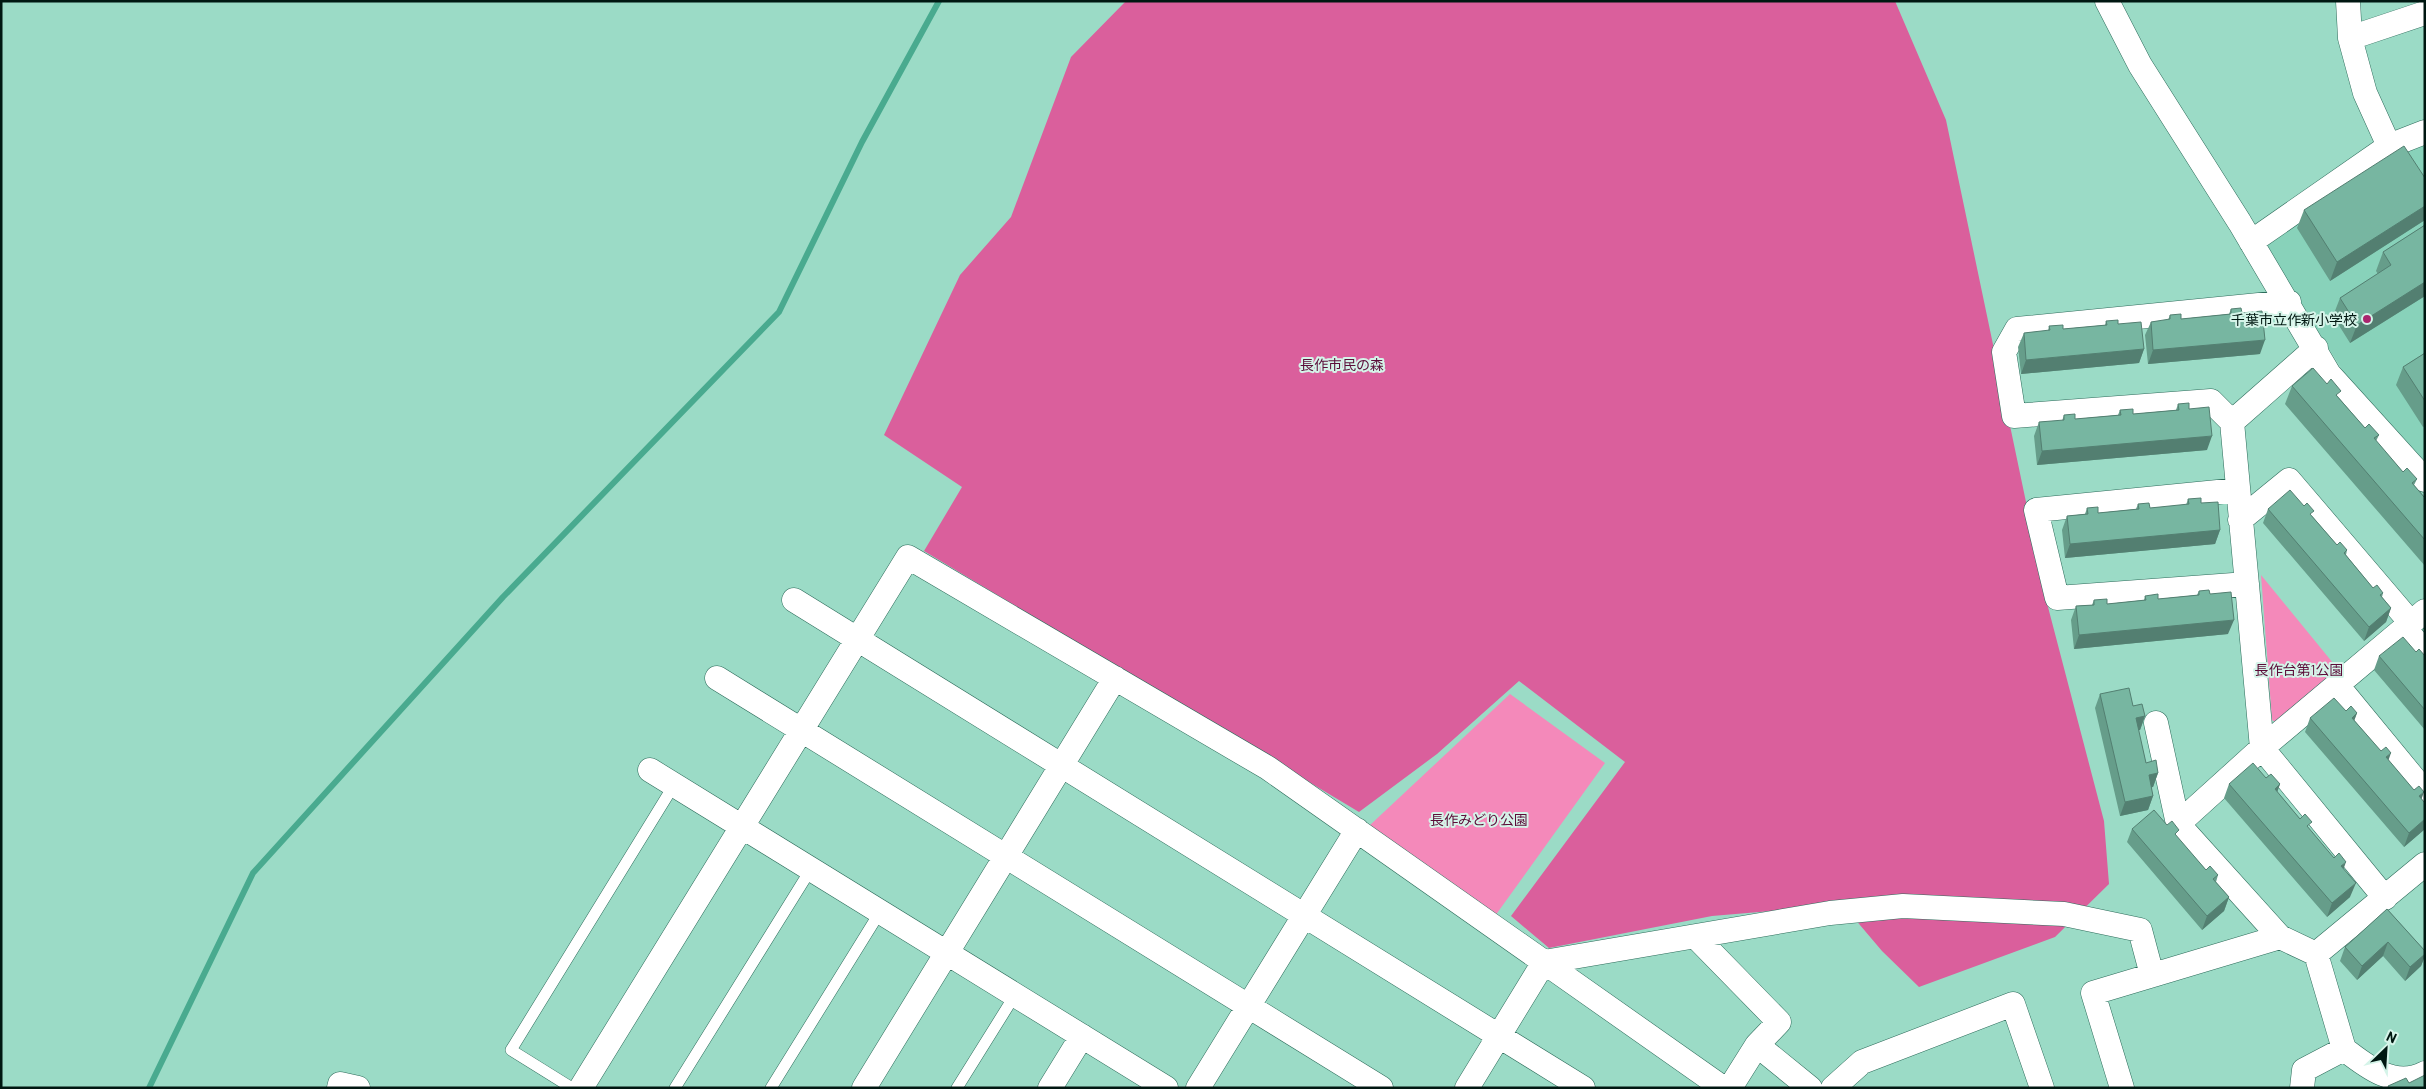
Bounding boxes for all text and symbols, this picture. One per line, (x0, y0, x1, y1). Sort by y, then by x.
place label: 千葉市立作新小学校 (2231, 311, 2357, 328)
marker: 千葉市立作新小学校 (2361, 313, 2373, 325)
park label: 長作市民の森 (1300, 356, 1384, 373)
park label: 長作台第1公園 (2255, 661, 2343, 678)
park label: 長作みどり公園 (1430, 811, 1528, 828)
north arrow (2361, 1024, 2411, 1074)
text: N (2384, 1027, 2400, 1046)

